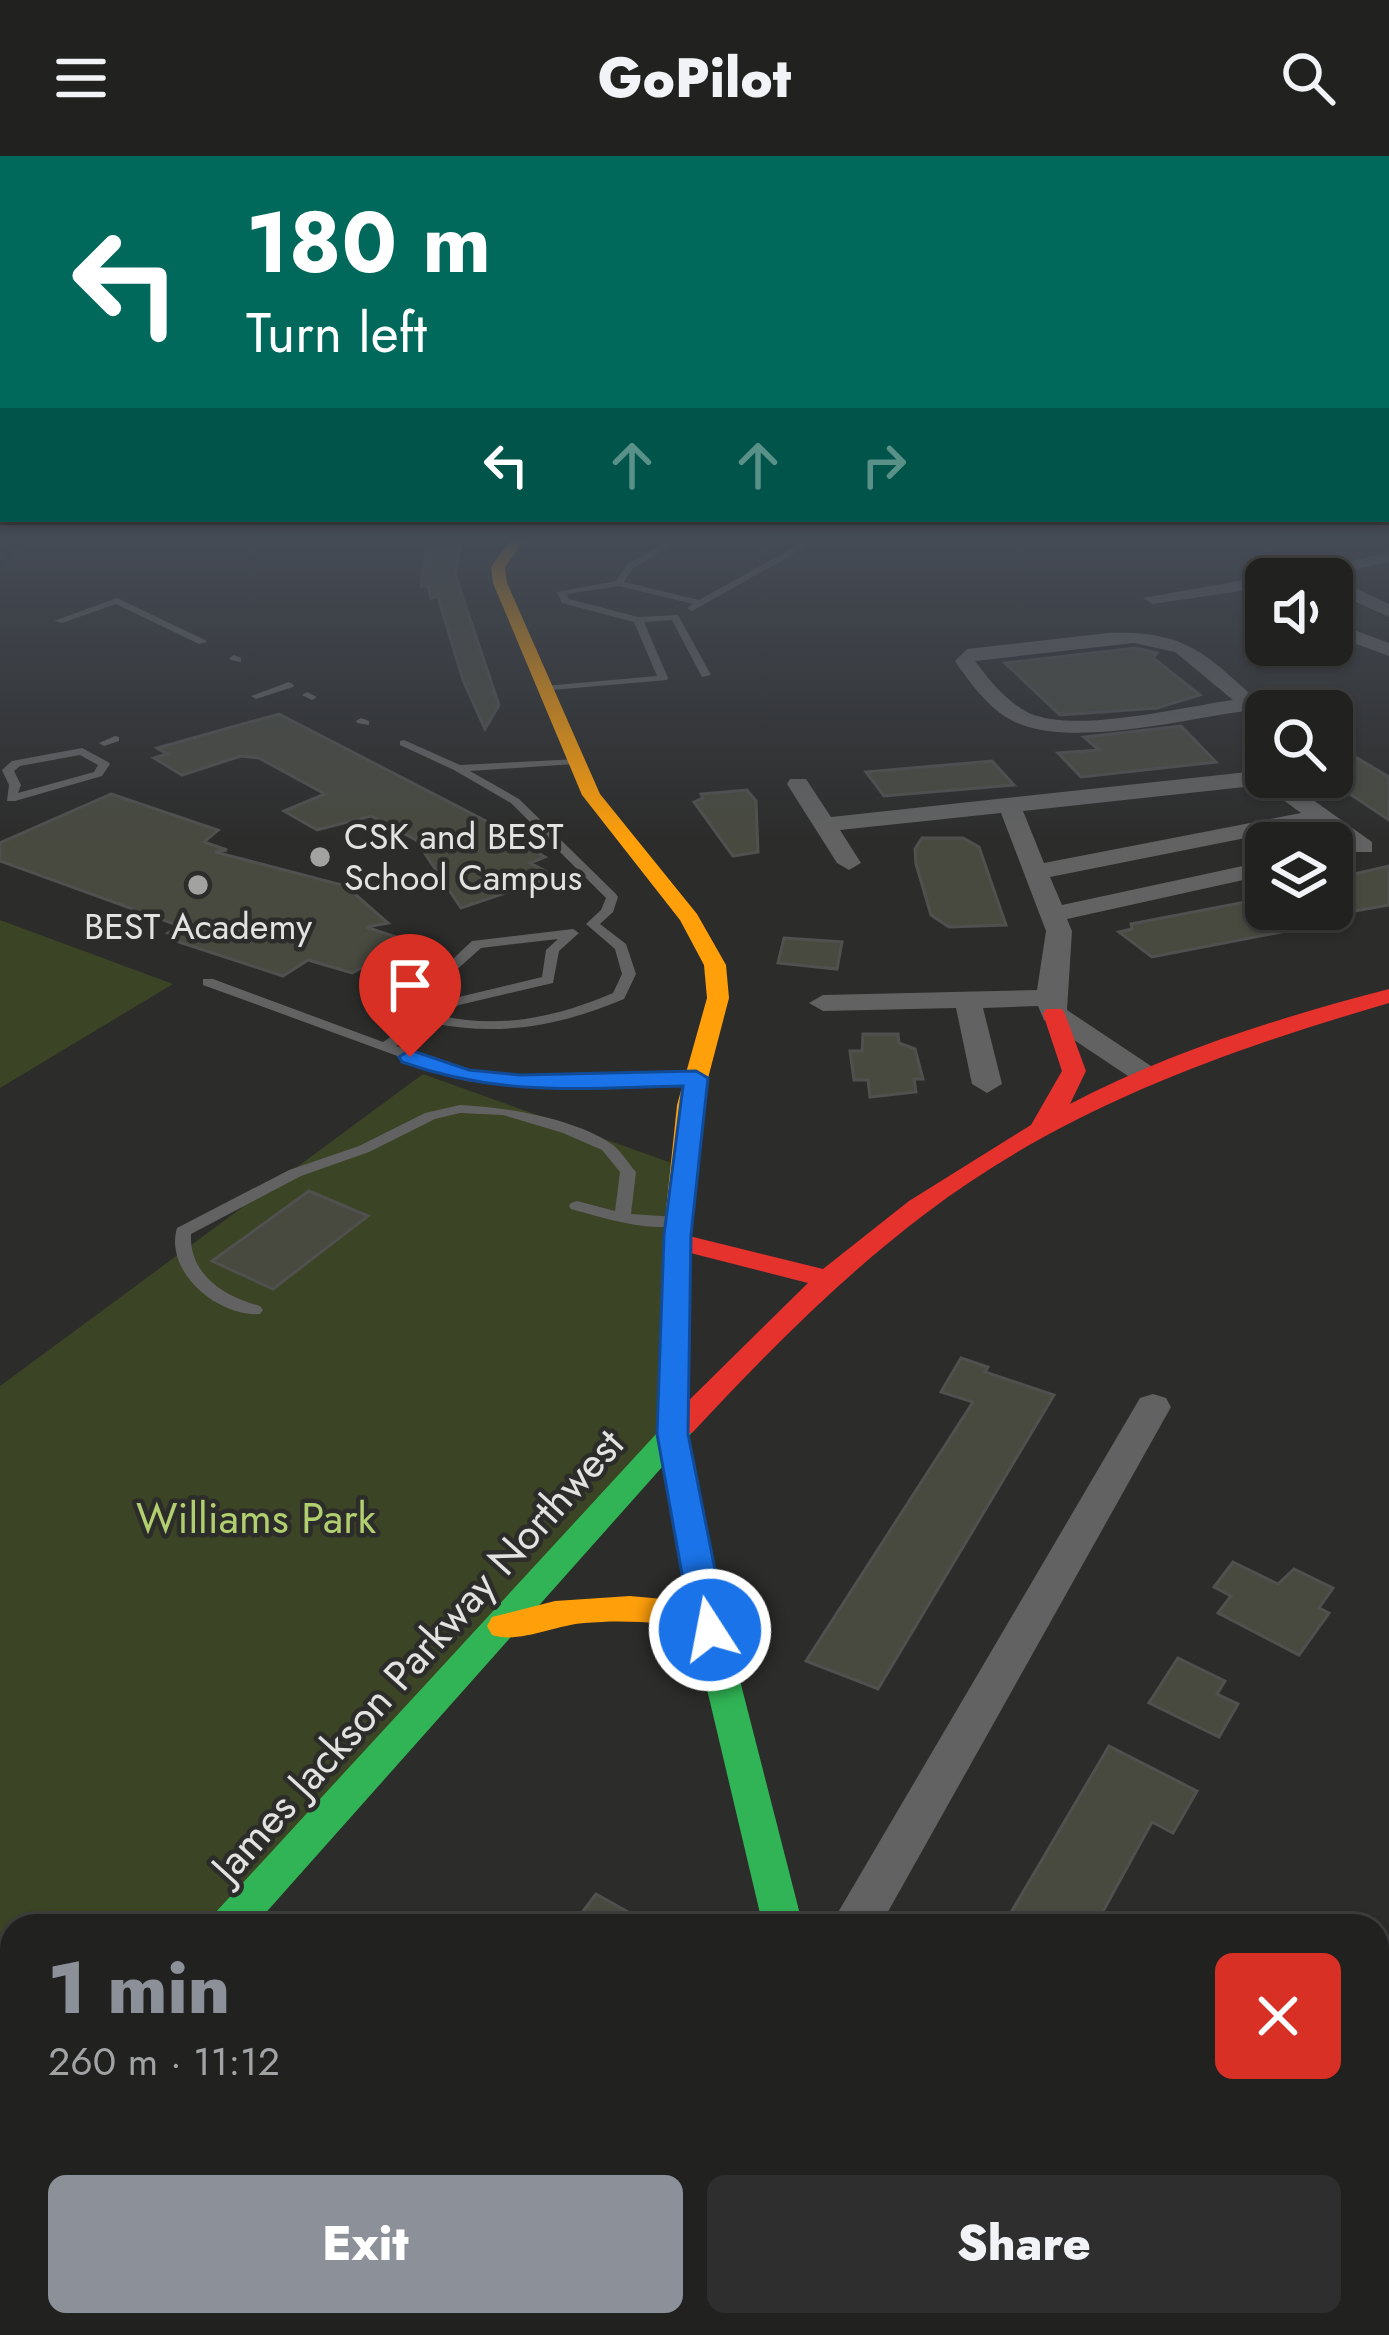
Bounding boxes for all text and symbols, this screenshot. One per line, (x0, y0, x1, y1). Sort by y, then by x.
text: GoPilot (598, 39, 791, 117)
icon: menu (48, 45, 114, 111)
icon: search (1275, 45, 1341, 111)
text: 180 m (246, 182, 491, 304)
icon: left (48, 204, 204, 360)
text: Turn left (246, 294, 427, 372)
icon: left (473, 432, 539, 498)
icon: ahead (599, 432, 665, 498)
icon: ahead (725, 432, 791, 498)
icon: right (851, 432, 917, 498)
map controls (1245, 558, 1353, 930)
button: sound (1245, 558, 1353, 666)
button: search (1245, 690, 1353, 798)
place label: CSK and BEST School Campus (344, 810, 582, 903)
button: layers (1245, 822, 1353, 930)
marker: CSK and BEST School Campus (307, 844, 333, 870)
marker: BEST Academy (185, 872, 211, 898)
place label: BEST Academy (84, 900, 312, 952)
pin (359, 934, 461, 1057)
icon: arrive (377, 952, 443, 1018)
street label: James Jackson Parkway Northwest (194, 1415, 638, 1899)
park label: Williams Park (136, 1488, 377, 1549)
position arrow (647, 1567, 773, 1693)
text: 1 min (48, 1936, 230, 2040)
button: close (1215, 1953, 1341, 2079)
text: 260 m · 11:12 (48, 2033, 280, 2090)
button: Exit (48, 2175, 683, 2313)
button: Share (707, 2175, 1341, 2313)

